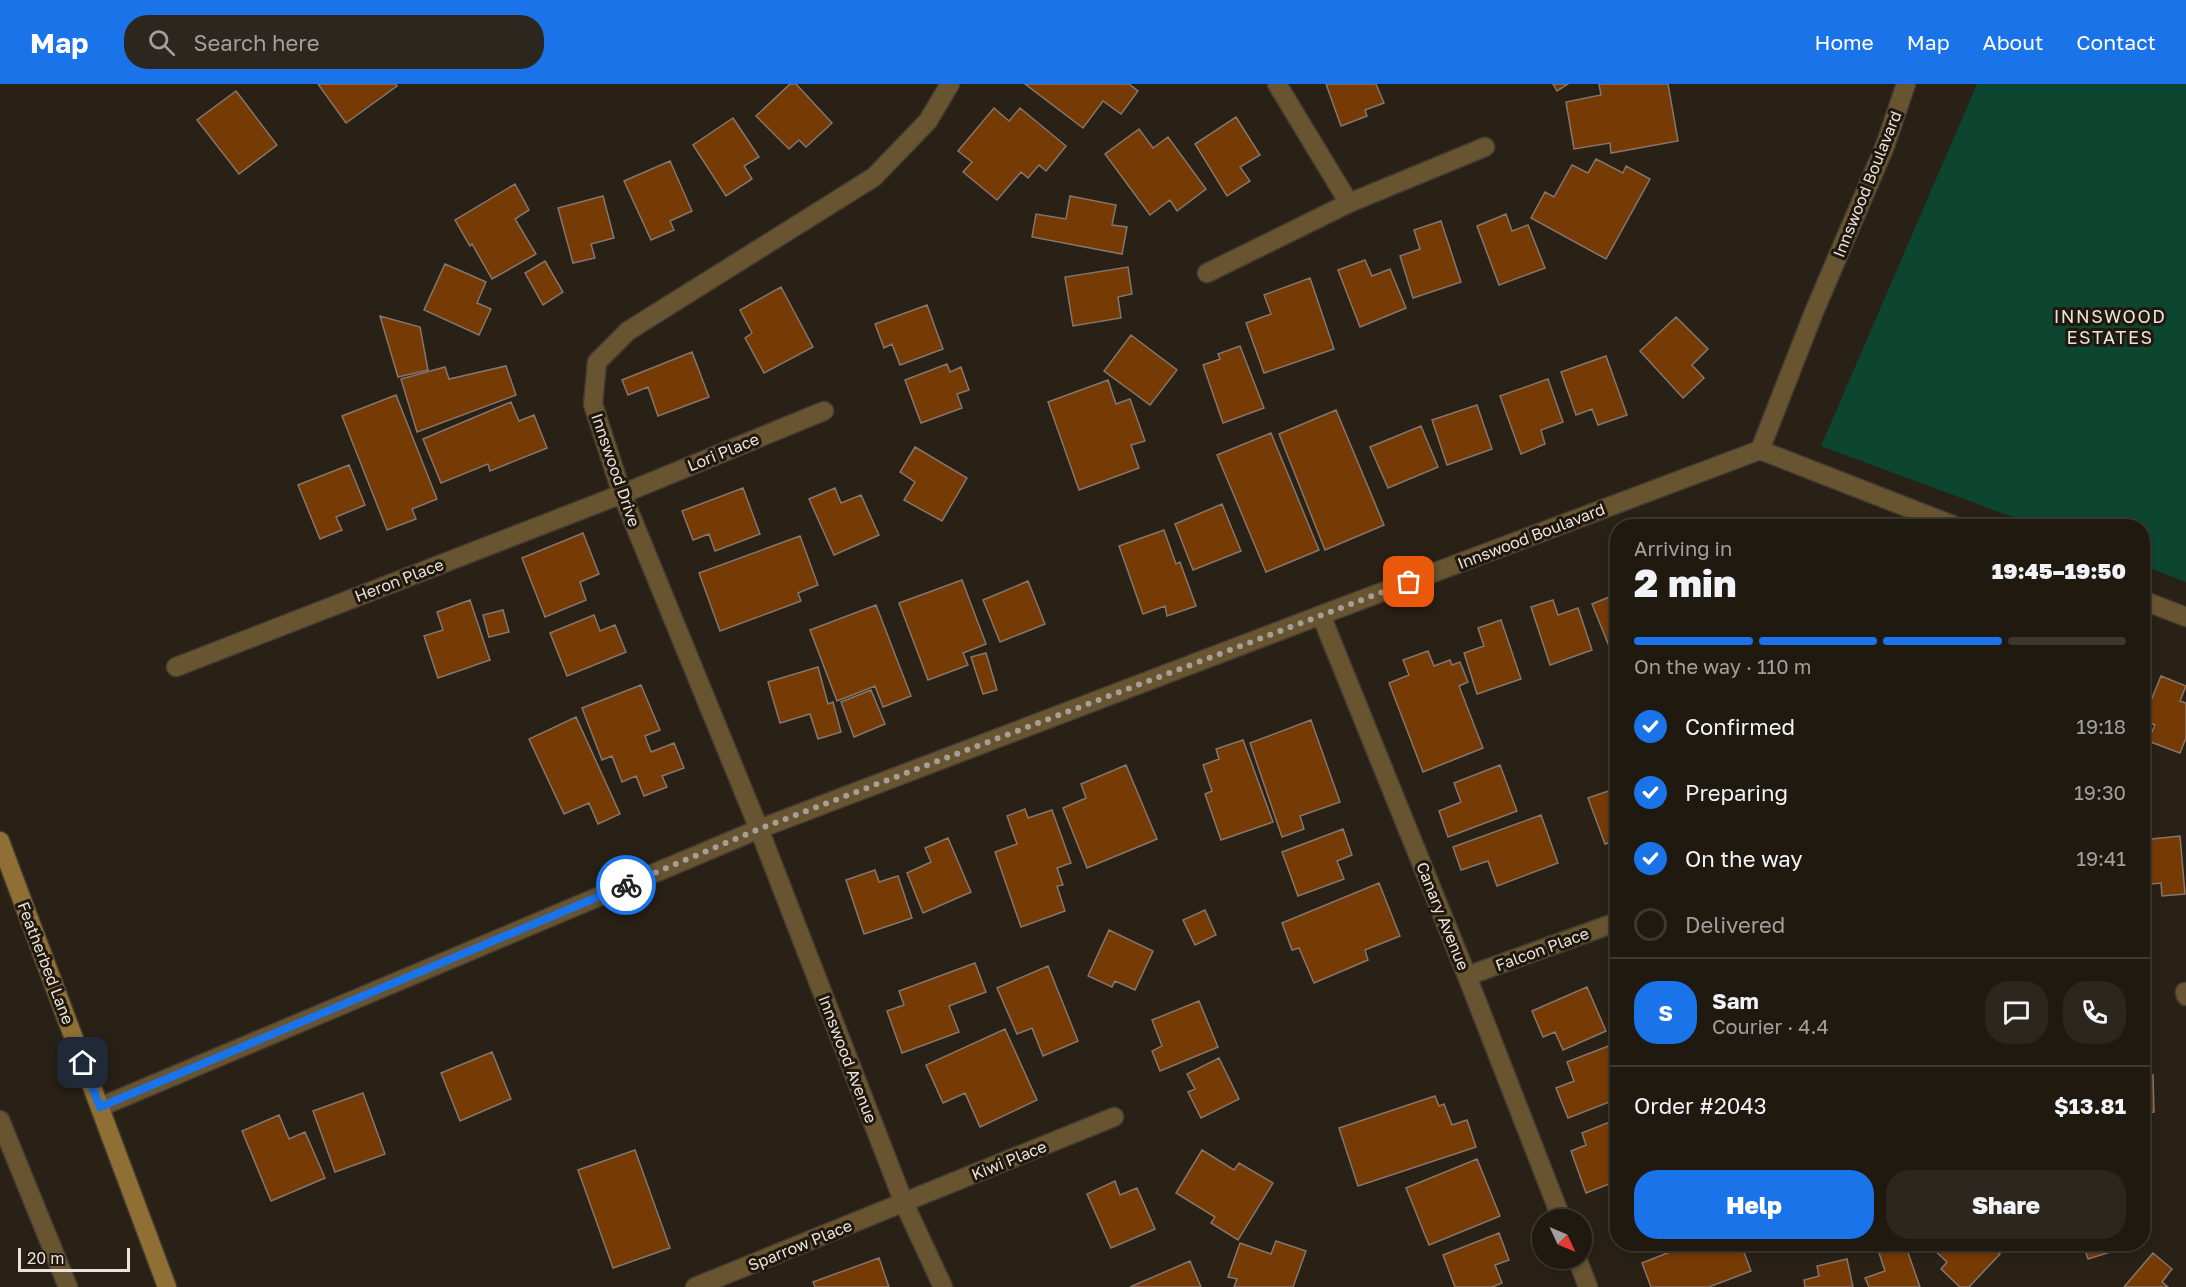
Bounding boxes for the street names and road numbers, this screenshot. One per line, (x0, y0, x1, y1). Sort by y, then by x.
street label: Innswood Boulavard (1828, 108, 1906, 260)
street label: Innswood Drive (587, 411, 645, 529)
street label: Lori Place (684, 429, 762, 475)
street label: Innswood Boulavard (1454, 499, 1608, 573)
street label: Heron Place (352, 554, 446, 606)
street label: Canary Avenue (1412, 859, 1474, 973)
street label: Featherbed Lane (13, 899, 79, 1027)
street label: Falcon Place (1493, 923, 1591, 975)
street label: Innswood Avenue (814, 992, 882, 1126)
street label: Kiwi Place (969, 1136, 1049, 1184)
street label: Sparrow Place (745, 1215, 855, 1275)

